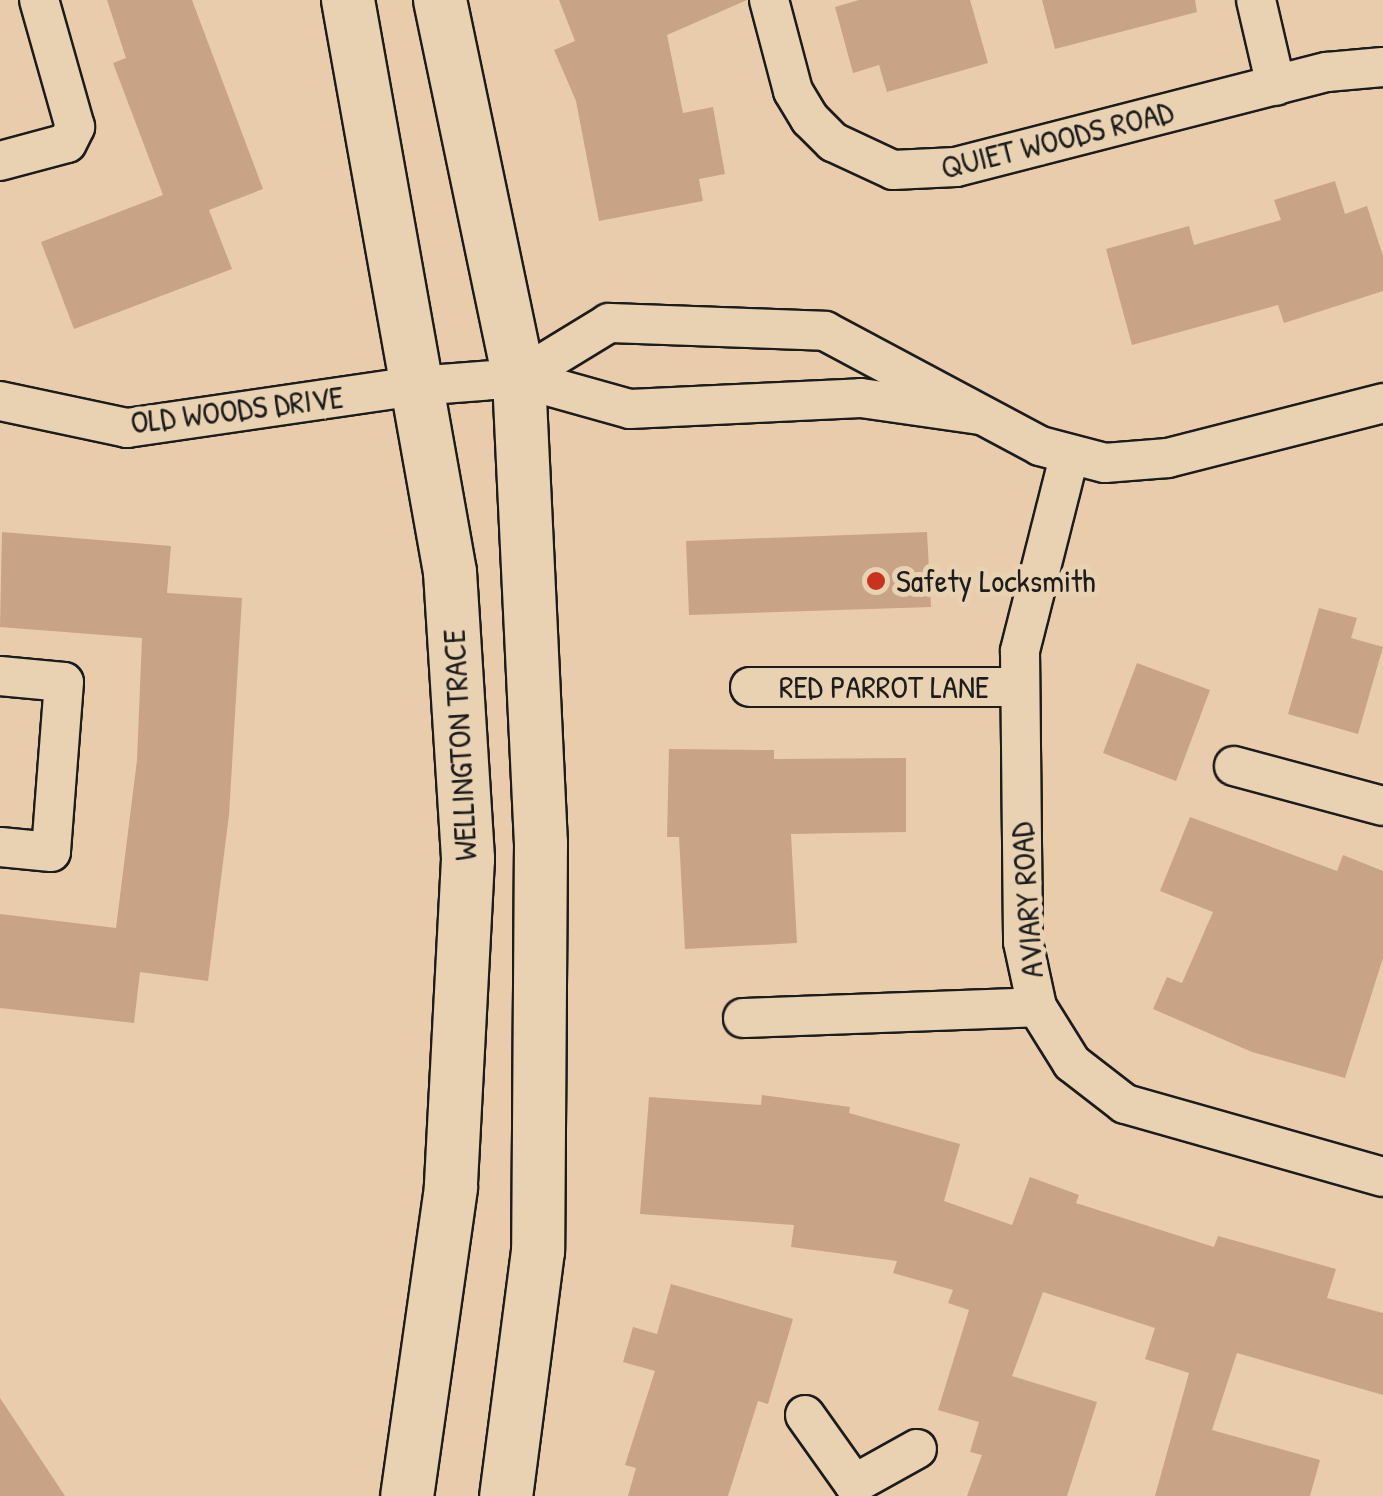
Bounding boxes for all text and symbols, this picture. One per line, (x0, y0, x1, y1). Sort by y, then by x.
street label: QUIET WOODS ROAD (937, 93, 1177, 187)
street label: OLD WOODS DRIVE (128, 378, 346, 442)
place label: Safety Locksmith (896, 562, 1096, 600)
marker: Safety Locksmith (865, 570, 887, 592)
street label: WELLINGTON TRACE (435, 628, 485, 862)
street label: RED PARROT LANE (779, 668, 989, 706)
street label: AVIARY ROAD (1002, 821, 1052, 979)

